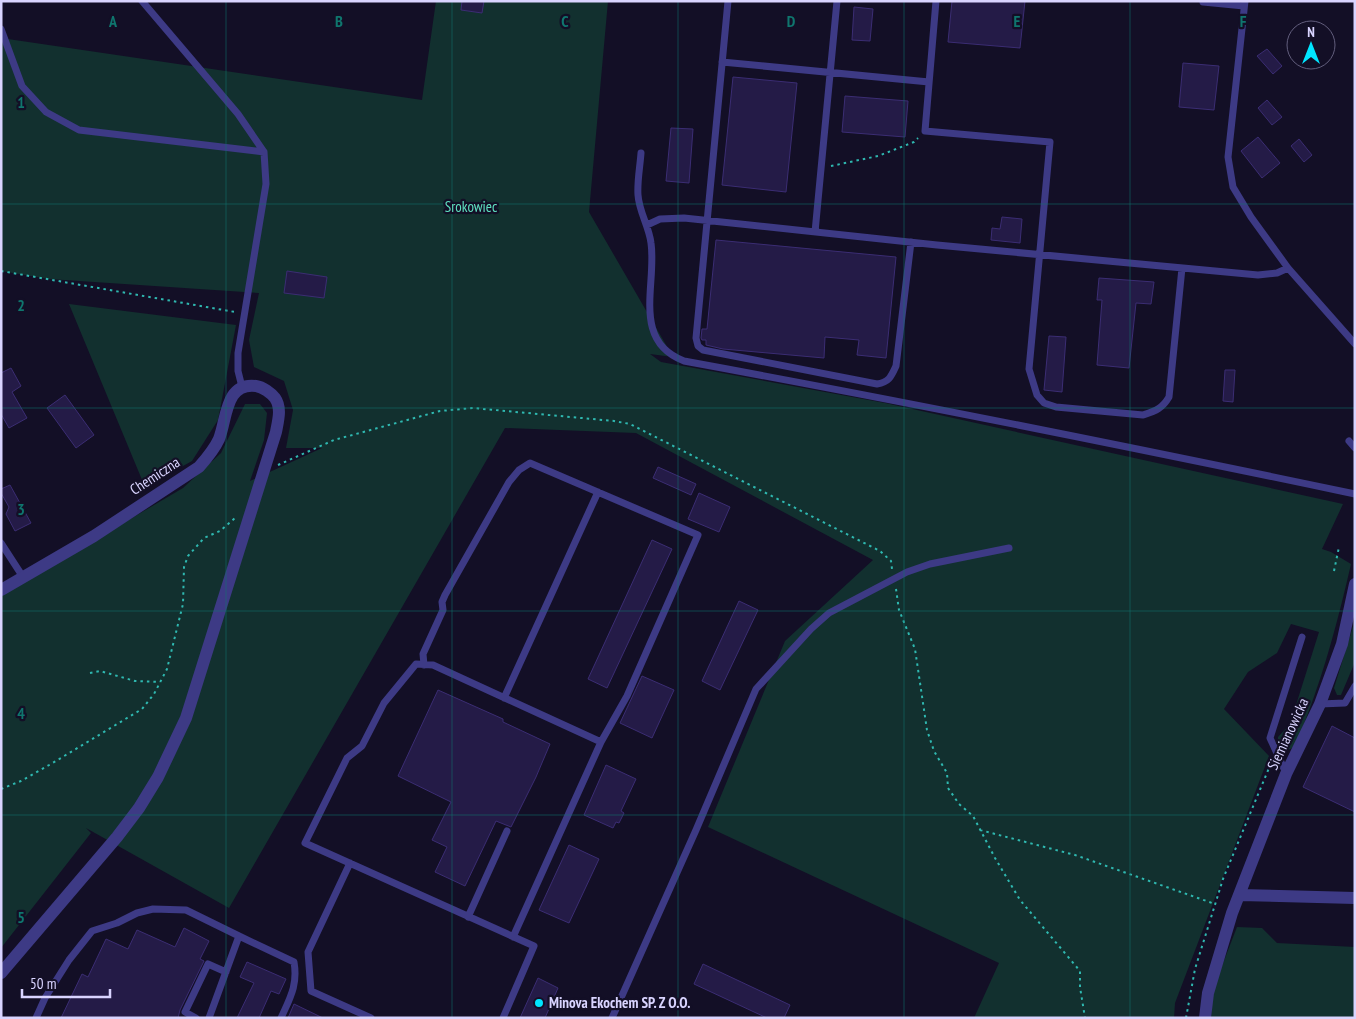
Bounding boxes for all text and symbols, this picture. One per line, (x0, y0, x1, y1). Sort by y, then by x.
text: A (108, 11, 118, 31)
text: B (335, 11, 343, 31)
text: C (561, 11, 569, 31)
text: D (787, 11, 796, 31)
text: E (1014, 11, 1021, 31)
text: F (1240, 11, 1247, 31)
north arrow (1286, 20, 1336, 70)
text: N (1307, 23, 1315, 41)
text: 1 (17, 92, 25, 112)
park label: Srokowiec (445, 197, 498, 216)
text: 2 (17, 295, 25, 315)
street label: Chemiczna (126, 452, 183, 499)
text: 3 (17, 499, 25, 519)
street label: Siemianowicka (1263, 695, 1312, 773)
text: 4 (17, 703, 25, 723)
text: 5 (17, 907, 25, 927)
scale bar (22, 966, 110, 998)
text: 50 m (30, 974, 56, 993)
place label: Minova Ekochem SP. Z O.O. (549, 993, 690, 1012)
marker: Minova Ekochem SP. Z O.O. (533, 997, 545, 1009)

